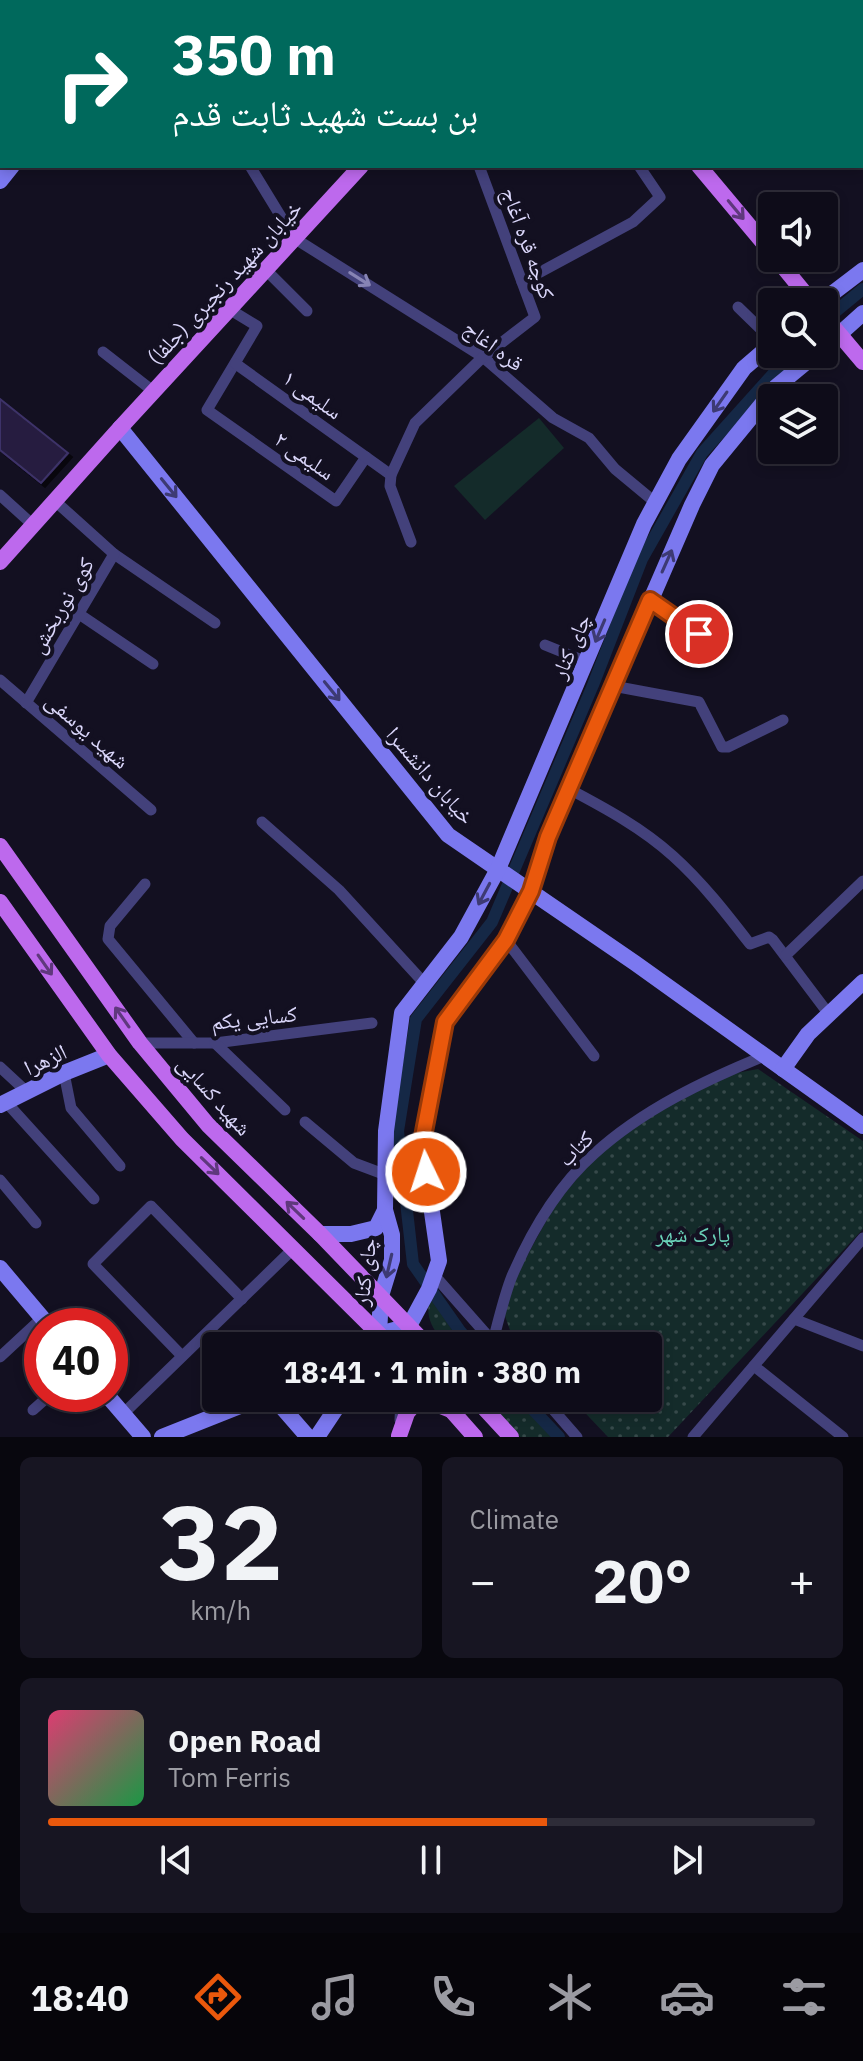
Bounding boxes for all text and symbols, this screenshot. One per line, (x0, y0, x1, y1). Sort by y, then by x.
text: 350 m (172, 18, 336, 90)
icon: right (40, 32, 144, 136)
text: بن بست شهید ثابت قدم (172, 89, 478, 136)
street label: کوچه قره آغاج (495, 183, 563, 303)
map controls (758, 192, 838, 464)
button: sound (758, 192, 838, 272)
street label: خیابان شهید رنجبری (جلفا) (140, 193, 308, 371)
one-way arrow (727, 199, 745, 219)
one-way arrow (348, 272, 371, 288)
button: search (758, 288, 838, 368)
street label: قره اغاج (458, 313, 530, 377)
street label: سلیمی ۱ (277, 363, 349, 425)
button: layers (758, 384, 838, 464)
one-way arrow (712, 390, 728, 412)
street label: سلیمی ۲ (269, 424, 341, 486)
one-way arrow (160, 477, 177, 498)
one-way arrow (661, 549, 676, 573)
street label: کوی نوربخش (22, 552, 100, 658)
pin (665, 600, 733, 668)
street label: چای کنار (543, 609, 597, 684)
icon: arrive (677, 612, 721, 656)
one-way arrow (592, 618, 606, 643)
one-way arrow (323, 680, 340, 701)
street label: شهید یوسفی (40, 685, 136, 775)
street label: خیابان دانشسرا (380, 720, 482, 830)
one-way arrow (476, 882, 491, 906)
one-way arrow (36, 954, 53, 975)
street label: کسایی یکم (210, 998, 299, 1037)
one-way arrow (114, 1007, 131, 1028)
street label: الزهرا (19, 1037, 71, 1081)
street label: شهید کسایی (171, 1049, 259, 1141)
street label: کتاب (551, 1124, 599, 1172)
position arrow (384, 1130, 468, 1214)
one-way arrow (200, 1156, 219, 1175)
one-way arrow (286, 1201, 305, 1220)
park label: پارک شهر (655, 1219, 730, 1248)
street label: چای کنار (345, 1237, 383, 1308)
one-way arrow (381, 1252, 396, 1278)
speed limit sign: 40 (24, 1308, 128, 1412)
text: 18:41 · 1 min · 380 m (283, 1352, 581, 1391)
text: 32 (158, 1473, 283, 1609)
text: Climate (470, 1502, 559, 1536)
text: 20° (592, 1541, 692, 1620)
text: − (470, 1552, 496, 1609)
text: + (789, 1552, 815, 1609)
text: km/h (190, 1593, 251, 1627)
text: Open Road (168, 1721, 321, 1760)
text: Tom Ferris (168, 1760, 291, 1794)
icon: previous (154, 1838, 198, 1882)
icon: pause (409, 1838, 453, 1882)
icon: next (665, 1838, 709, 1882)
icon: directions (190, 1969, 246, 2025)
icon: music (307, 1969, 363, 2025)
icon: phone (425, 1969, 481, 2025)
icon: climate (542, 1969, 598, 2025)
icon: car (659, 1969, 715, 2025)
icon: filters (776, 1969, 832, 2025)
text: 18:40 (31, 1974, 129, 2021)

